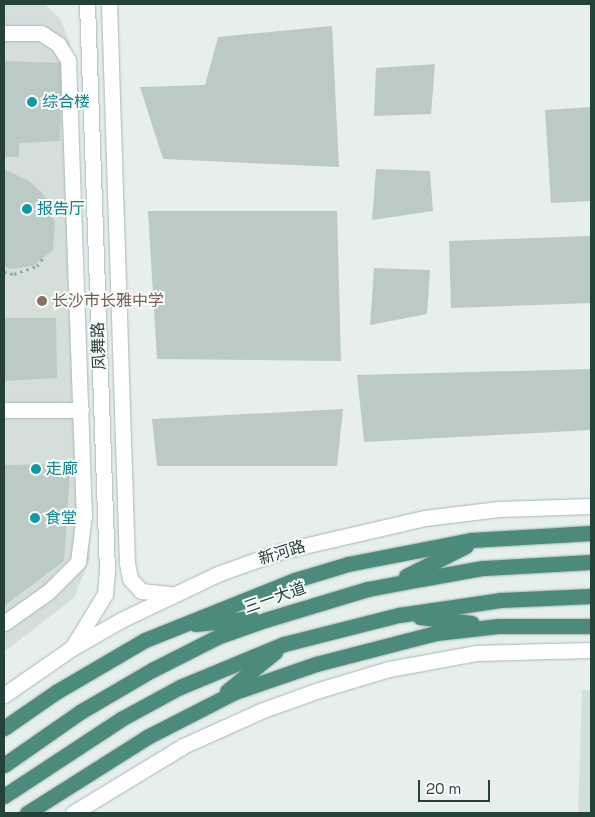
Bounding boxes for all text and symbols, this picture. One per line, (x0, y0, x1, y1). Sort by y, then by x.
place label: 综合楼 (42, 92, 90, 112)
marker: 综合楼 (26, 96, 38, 108)
place label: 报告厅 (37, 199, 85, 219)
marker: 报告厅 (21, 203, 33, 215)
place label: 长沙市长雅中学 (52, 291, 164, 311)
marker: 长沙市长雅中学 (36, 295, 48, 307)
street label: 凤舞路 (89, 322, 109, 370)
place label: 走廊 (46, 459, 78, 479)
marker: 走廊 (30, 463, 42, 475)
place label: 食堂 (45, 508, 77, 528)
marker: 食堂 (29, 512, 41, 524)
street label: 新河路 (256, 537, 308, 569)
street label: 三一大道 (242, 579, 308, 617)
scale bar (420, 770, 492, 802)
text: 20 m (426, 779, 461, 798)

